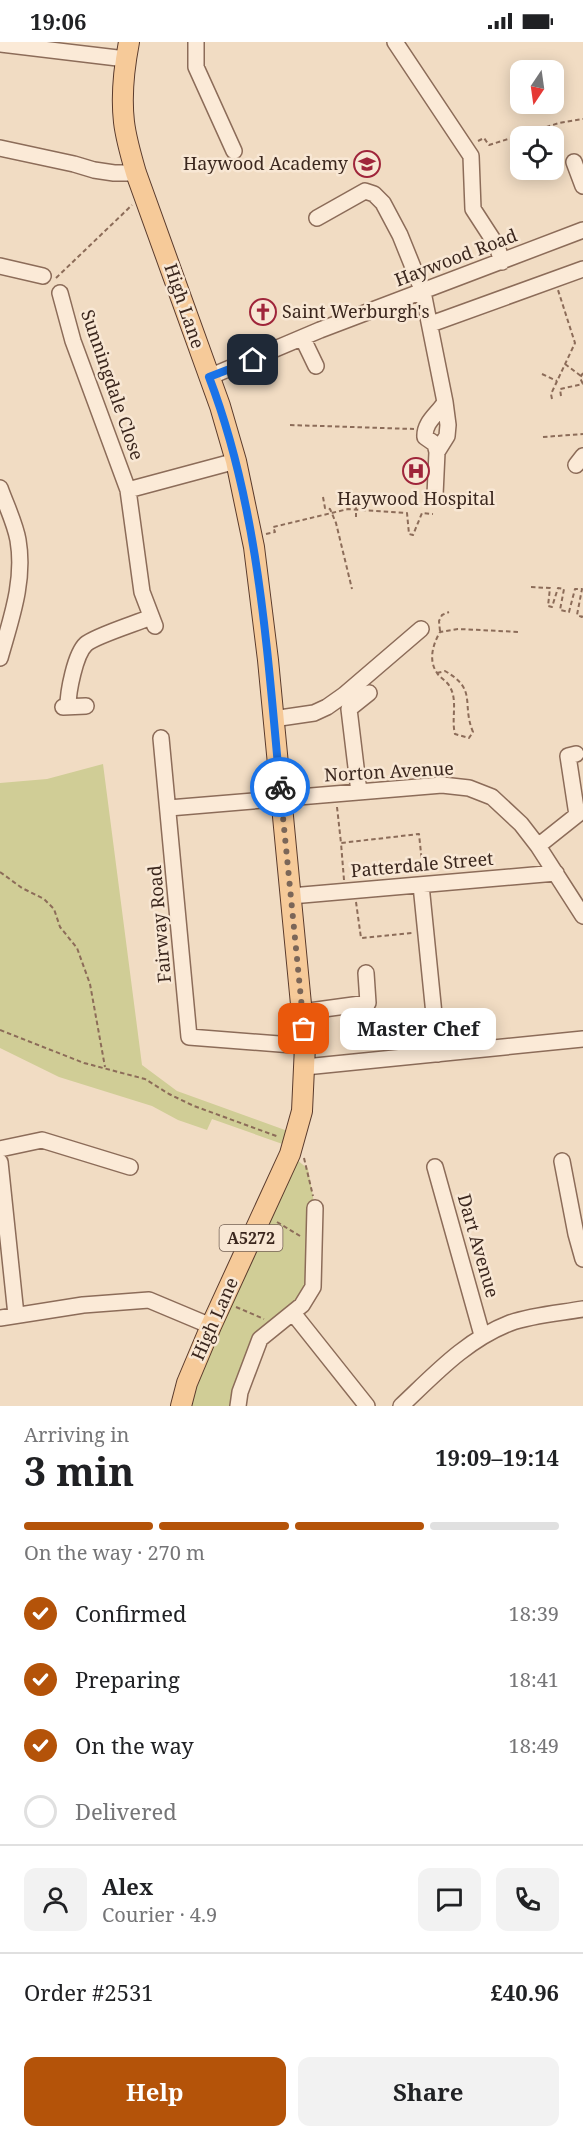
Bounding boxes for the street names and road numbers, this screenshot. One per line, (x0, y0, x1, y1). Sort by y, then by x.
street label: Haywood Road (391, 223, 520, 291)
street label: High Lane (159, 260, 211, 351)
street label: Sunningdale Close (76, 306, 150, 463)
street label: Norton Avenue (323, 756, 454, 786)
street label: Patterdale Street (350, 846, 494, 882)
street label: Fairway Road (142, 864, 176, 984)
street label: Dart Avenue (453, 1191, 505, 1300)
road number: A5272 (220, 1225, 282, 1251)
street label: High Lane (185, 1273, 243, 1364)

